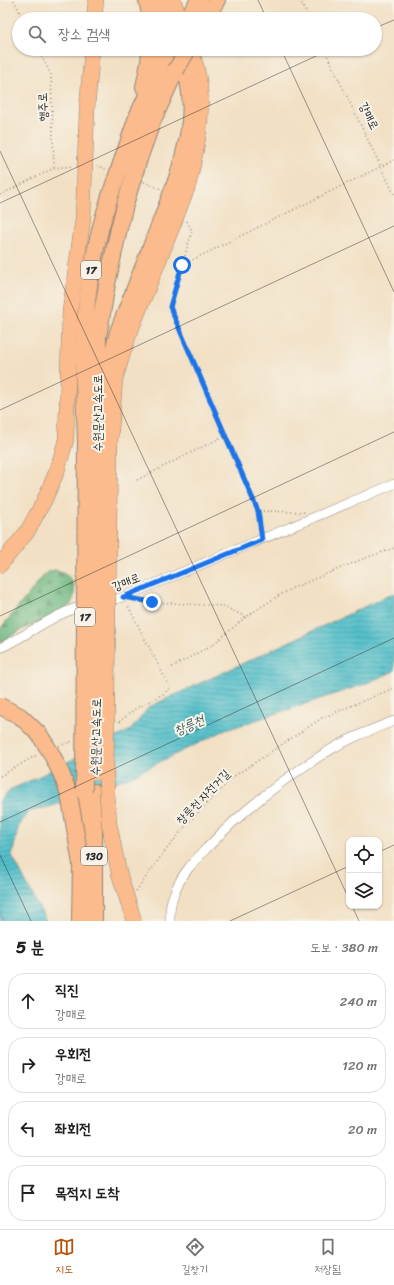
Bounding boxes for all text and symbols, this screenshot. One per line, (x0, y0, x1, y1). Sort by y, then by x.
search box (12, 12, 382, 56)
text: 장소 검색 (58, 21, 110, 47)
icon: search (26, 23, 48, 45)
street label: 행주로 (32, 92, 54, 122)
street label: 강매로 (353, 98, 385, 134)
route start (173, 256, 191, 274)
road number: 17 (81, 261, 101, 279)
street label: 수원문산고속도로 (87, 374, 109, 452)
street label: 강매로 (109, 567, 143, 597)
route end (143, 593, 161, 611)
road number: 17 (75, 608, 95, 626)
street label: 수원문산고속도로 (84, 698, 108, 776)
water label: 창릉천 (170, 707, 209, 742)
street label: 창릉천 자전거길 (171, 764, 236, 830)
map controls (346, 837, 382, 909)
button: locate (346, 837, 382, 873)
road number: 130 (81, 847, 107, 865)
button: layers (346, 873, 382, 909)
text: 5 분 (16, 932, 45, 962)
text: 도보 · 380 m (310, 936, 378, 959)
text: 직진 (55, 977, 79, 1003)
icon: ahead (17, 990, 39, 1012)
text: 240 m (340, 990, 377, 1013)
text: 강매로 (55, 1003, 86, 1026)
text: 우회전 (55, 1041, 91, 1067)
icon: right (17, 1054, 39, 1076)
text: 120 m (342, 1054, 377, 1077)
text: 강매로 (55, 1067, 86, 1090)
text: 좌회전 (55, 1116, 91, 1142)
icon: left (17, 1118, 39, 1140)
text: 20 m (348, 1118, 377, 1141)
text: 목적지 도착 (55, 1180, 119, 1206)
icon: arrive (17, 1182, 39, 1204)
tab: 지도 (53, 1236, 75, 1279)
tab: 길찾기 (181, 1236, 208, 1279)
tab: 저장됨 (314, 1236, 341, 1279)

